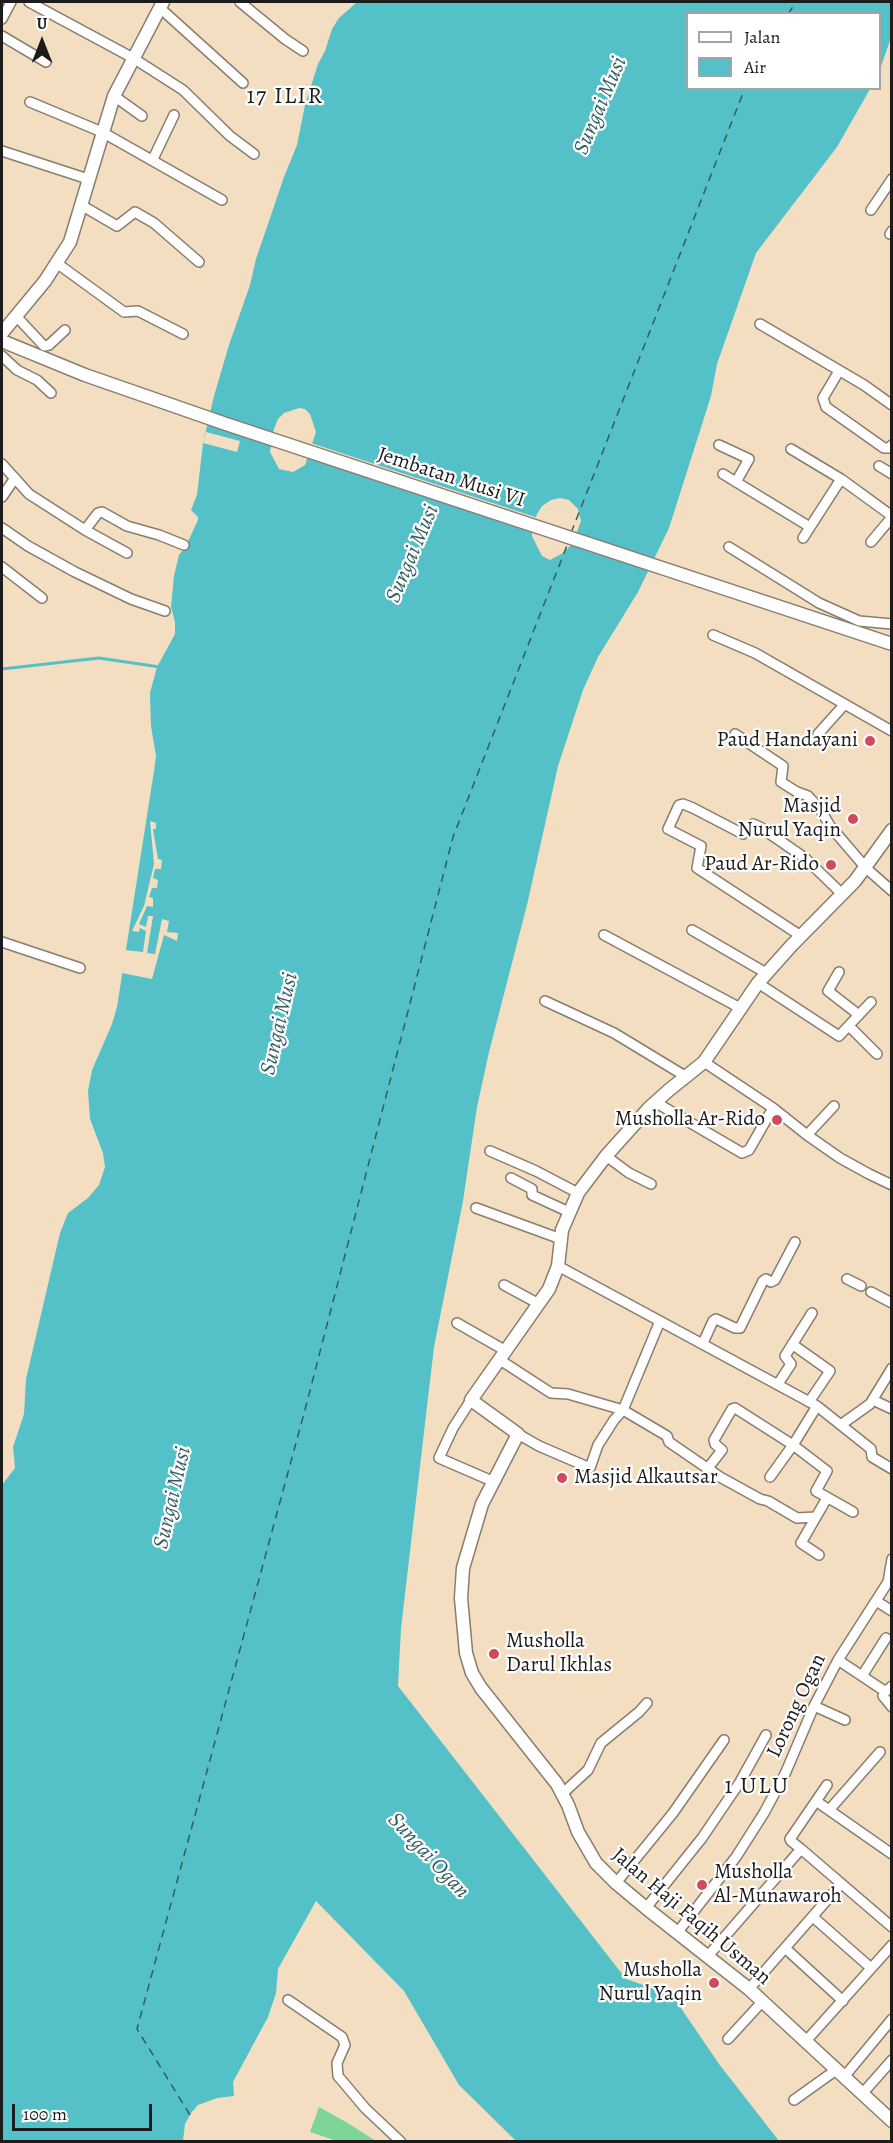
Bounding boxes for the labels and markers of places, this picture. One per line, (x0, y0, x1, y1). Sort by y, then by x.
place label: Paud Handayani (717, 728, 858, 754)
marker: Paud Handayani (863, 734, 877, 748)
place label: Masjid Nurul Yaqin (738, 794, 841, 844)
marker: Masjid Nurul Yaqin (846, 812, 860, 826)
place label: Paud Ar-Rido (704, 852, 819, 878)
marker: Paud Ar-Rido (824, 858, 838, 872)
place label: Musholla Ar-Rido (615, 1107, 765, 1133)
marker: Musholla Ar-Rido (770, 1113, 784, 1127)
place label: Masjid Alkautsar (574, 1465, 718, 1491)
marker: Masjid Alkautsar (555, 1471, 569, 1485)
place label: Musholla Darul Ikhlas (506, 1629, 612, 1679)
marker: Musholla Darul Ikhlas (487, 1647, 501, 1661)
place label: Musholla Al-Munawaroh (714, 1860, 842, 1910)
marker: Musholla Al-Munawaroh (695, 1878, 709, 1892)
place label: Musholla Nurul Yaqin (599, 1958, 702, 2008)
marker: Musholla Nurul Yaqin (707, 1976, 721, 1990)

